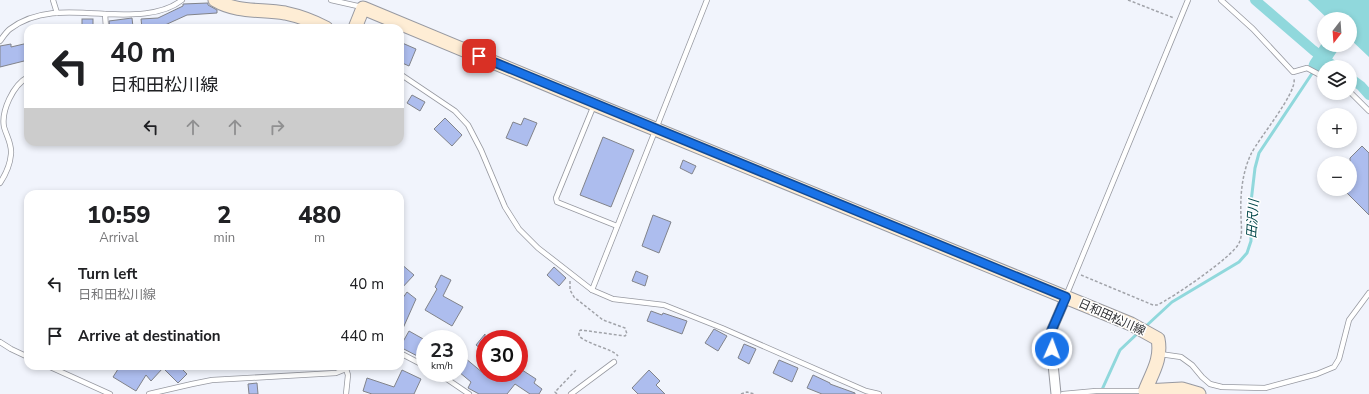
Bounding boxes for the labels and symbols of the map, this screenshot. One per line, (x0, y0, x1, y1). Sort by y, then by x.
north arrow (1317, 12, 1357, 52)
pin (462, 39, 496, 73)
water label: 田沢川 (1243, 197, 1263, 239)
street label: 日和田松川線 (1076, 295, 1148, 339)
position arrow (1031, 328, 1073, 370)
speed limit sign: 30 (476, 330, 528, 382)

